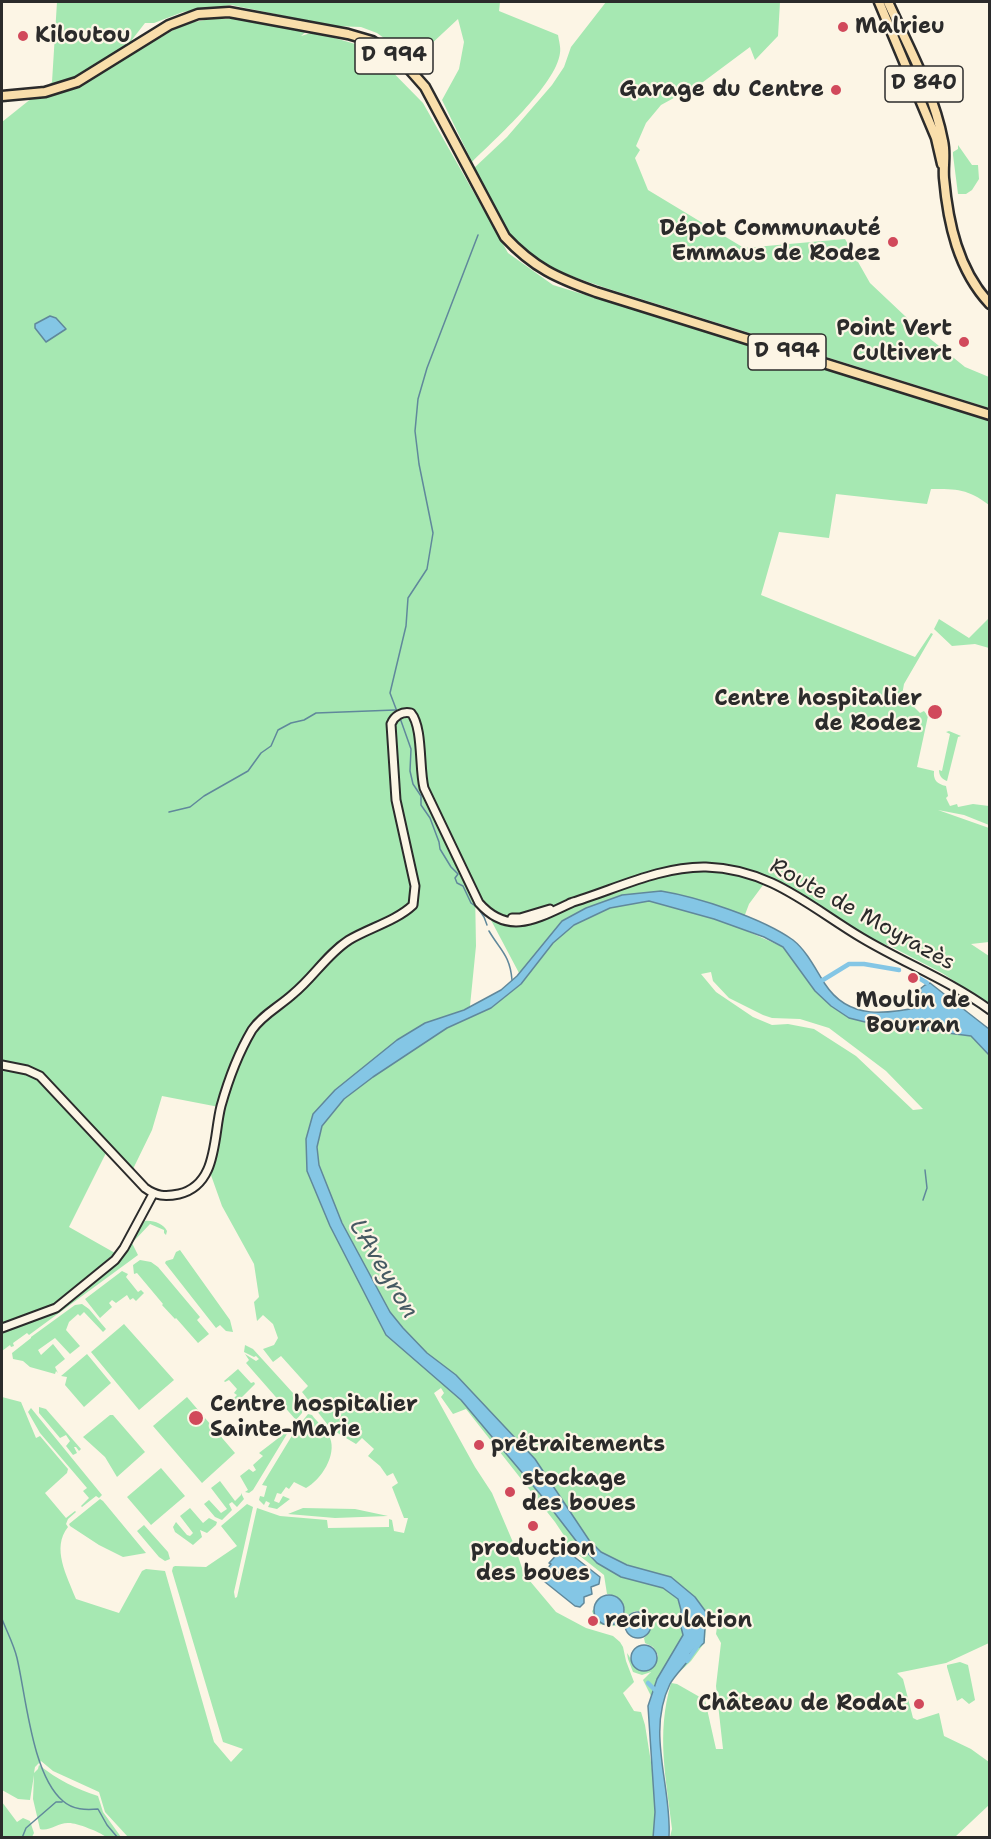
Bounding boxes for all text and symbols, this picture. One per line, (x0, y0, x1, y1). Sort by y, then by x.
place label: Malrieu (855, 14, 945, 40)
marker: Malrieu (836, 20, 850, 34)
place label: Kiloutou (35, 23, 131, 49)
marker: Kiloutou (16, 29, 30, 43)
road number: D 994 (355, 38, 433, 74)
road number: D 840 (885, 66, 963, 102)
place label: Garage du Centre (619, 77, 824, 103)
marker: Garage du Centre (829, 83, 843, 97)
place label: Dépot Communauté Emmaus de Rodez (660, 216, 881, 268)
marker: Dépot Communauté Emmaus de Rodez (886, 235, 900, 249)
place label: Point Vert Cultivert (836, 316, 952, 368)
road number: D 994 (748, 334, 826, 370)
marker: Point Vert Cultivert (957, 335, 971, 349)
place label: Centre hospitalier de Rodez (714, 686, 922, 738)
marker: Centre hospitalier de Rodez (926, 703, 944, 721)
street label: Route de Moyrazès (765, 853, 959, 977)
marker: Moulin de Bourran (906, 971, 920, 985)
place label: Moulin de Bourran (855, 988, 971, 1040)
water label: L'Aveyron (342, 1214, 424, 1324)
place label: Centre hospitalier Sainte-Marie (210, 1392, 418, 1444)
marker: Centre hospitalier Sainte-Marie (187, 1409, 205, 1427)
place label: prétraitements (491, 1432, 665, 1458)
marker: prétraitements (472, 1438, 486, 1452)
place label: stockage des boues (522, 1466, 636, 1518)
marker: stockage des boues (503, 1485, 517, 1499)
marker: production des boues (526, 1519, 540, 1533)
place label: production des boues (471, 1536, 595, 1588)
place label: recirculation (605, 1608, 752, 1634)
marker: recirculation (586, 1614, 600, 1628)
place label: Château de Rodat (698, 1691, 907, 1717)
marker: Château de Rodat (912, 1697, 926, 1711)

